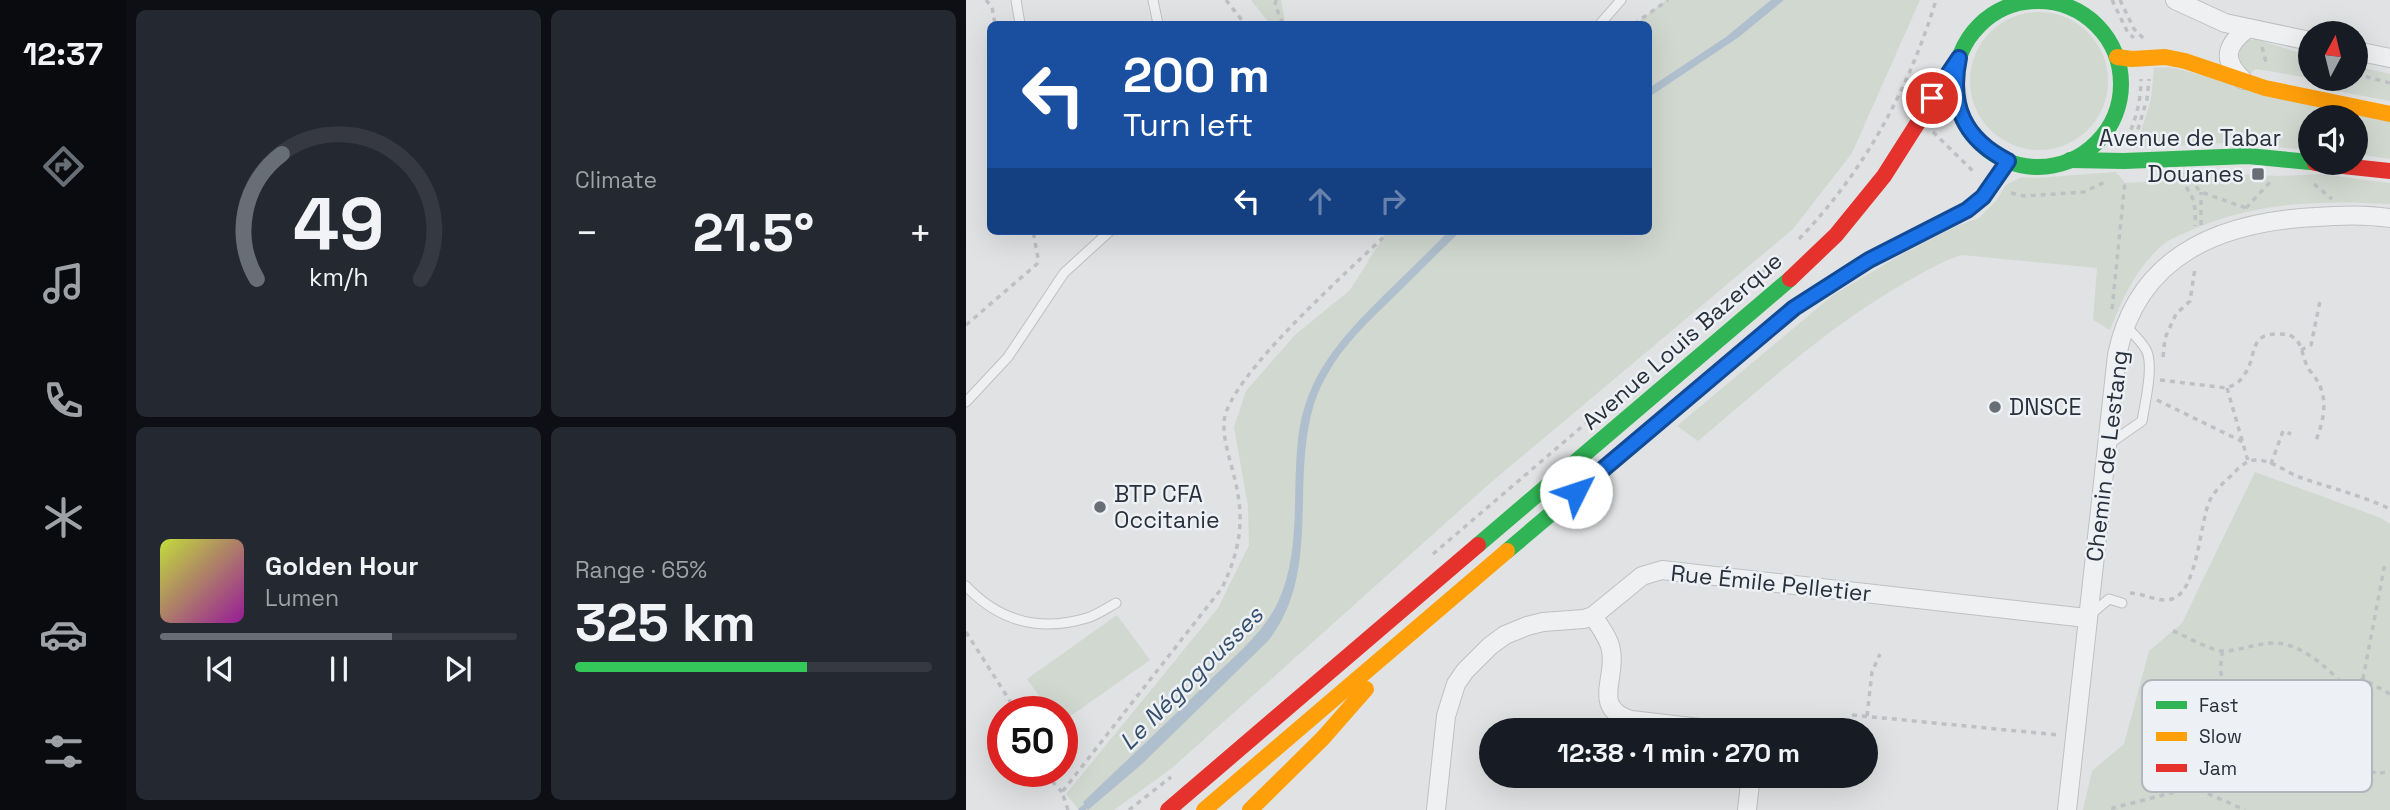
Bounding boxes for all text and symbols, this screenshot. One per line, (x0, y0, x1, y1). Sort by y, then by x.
north arrow (2298, 21, 2368, 91)
map controls (2298, 21, 2368, 175)
text: 12:37 (23, 34, 103, 74)
text: 200 m (1123, 44, 1270, 106)
icon: left (1008, 49, 1099, 140)
pin (1902, 68, 1962, 128)
icon: arrive (1913, 79, 1951, 117)
text: Turn left (1123, 105, 1253, 145)
button: sound (2298, 105, 2368, 175)
street label: Avenue de Tabar (2099, 123, 2281, 153)
icon: directions (39, 142, 88, 191)
place label: Douanes (2147, 159, 2244, 189)
text: Climate (575, 165, 657, 195)
marker: Douanes (2250, 166, 2266, 182)
text: 49 (293, 178, 384, 271)
icon: left (1228, 182, 1266, 220)
icon: ahead (1301, 182, 1339, 220)
icon: right (1374, 182, 1412, 220)
text: 21.5° (693, 200, 814, 266)
text: − (575, 209, 599, 257)
text: + (908, 209, 932, 257)
street label: Avenue Louis Bazerque (1576, 246, 1788, 436)
icon: music (39, 259, 88, 308)
text: km/h (309, 261, 368, 293)
street label: Chemin de Lestang (2079, 349, 2135, 563)
icon: phone (39, 376, 88, 425)
place label: DNSCE (2009, 392, 2081, 422)
marker: DNSCE (1987, 399, 2003, 415)
position arrow (1539, 455, 1613, 529)
place label: BTP CFA Occitanie (1114, 479, 1220, 535)
icon: climate (39, 493, 88, 542)
marker: BTP CFA Occitanie (1092, 499, 1108, 515)
text: Golden Hour (265, 549, 419, 583)
text: Range · 65% (575, 555, 707, 585)
street label: Rue Émile Pelletier (1669, 558, 1873, 608)
text: Lumen (265, 583, 339, 613)
text: 325 km (575, 590, 756, 656)
water label: Le Négogousses (1113, 599, 1270, 756)
icon: car (39, 610, 88, 659)
icon: previous (201, 650, 239, 688)
icon: pause (320, 650, 358, 688)
icon: next (439, 650, 477, 688)
legend (2142, 680, 2372, 792)
text: Fast (2199, 693, 2239, 718)
speed limit sign: 50 (987, 696, 1078, 787)
text: Slow (2199, 724, 2242, 749)
icon: filters (39, 727, 88, 776)
text: 12:38 · 1 min · 270 m (1557, 736, 1800, 770)
text: Jam (2199, 756, 2237, 781)

